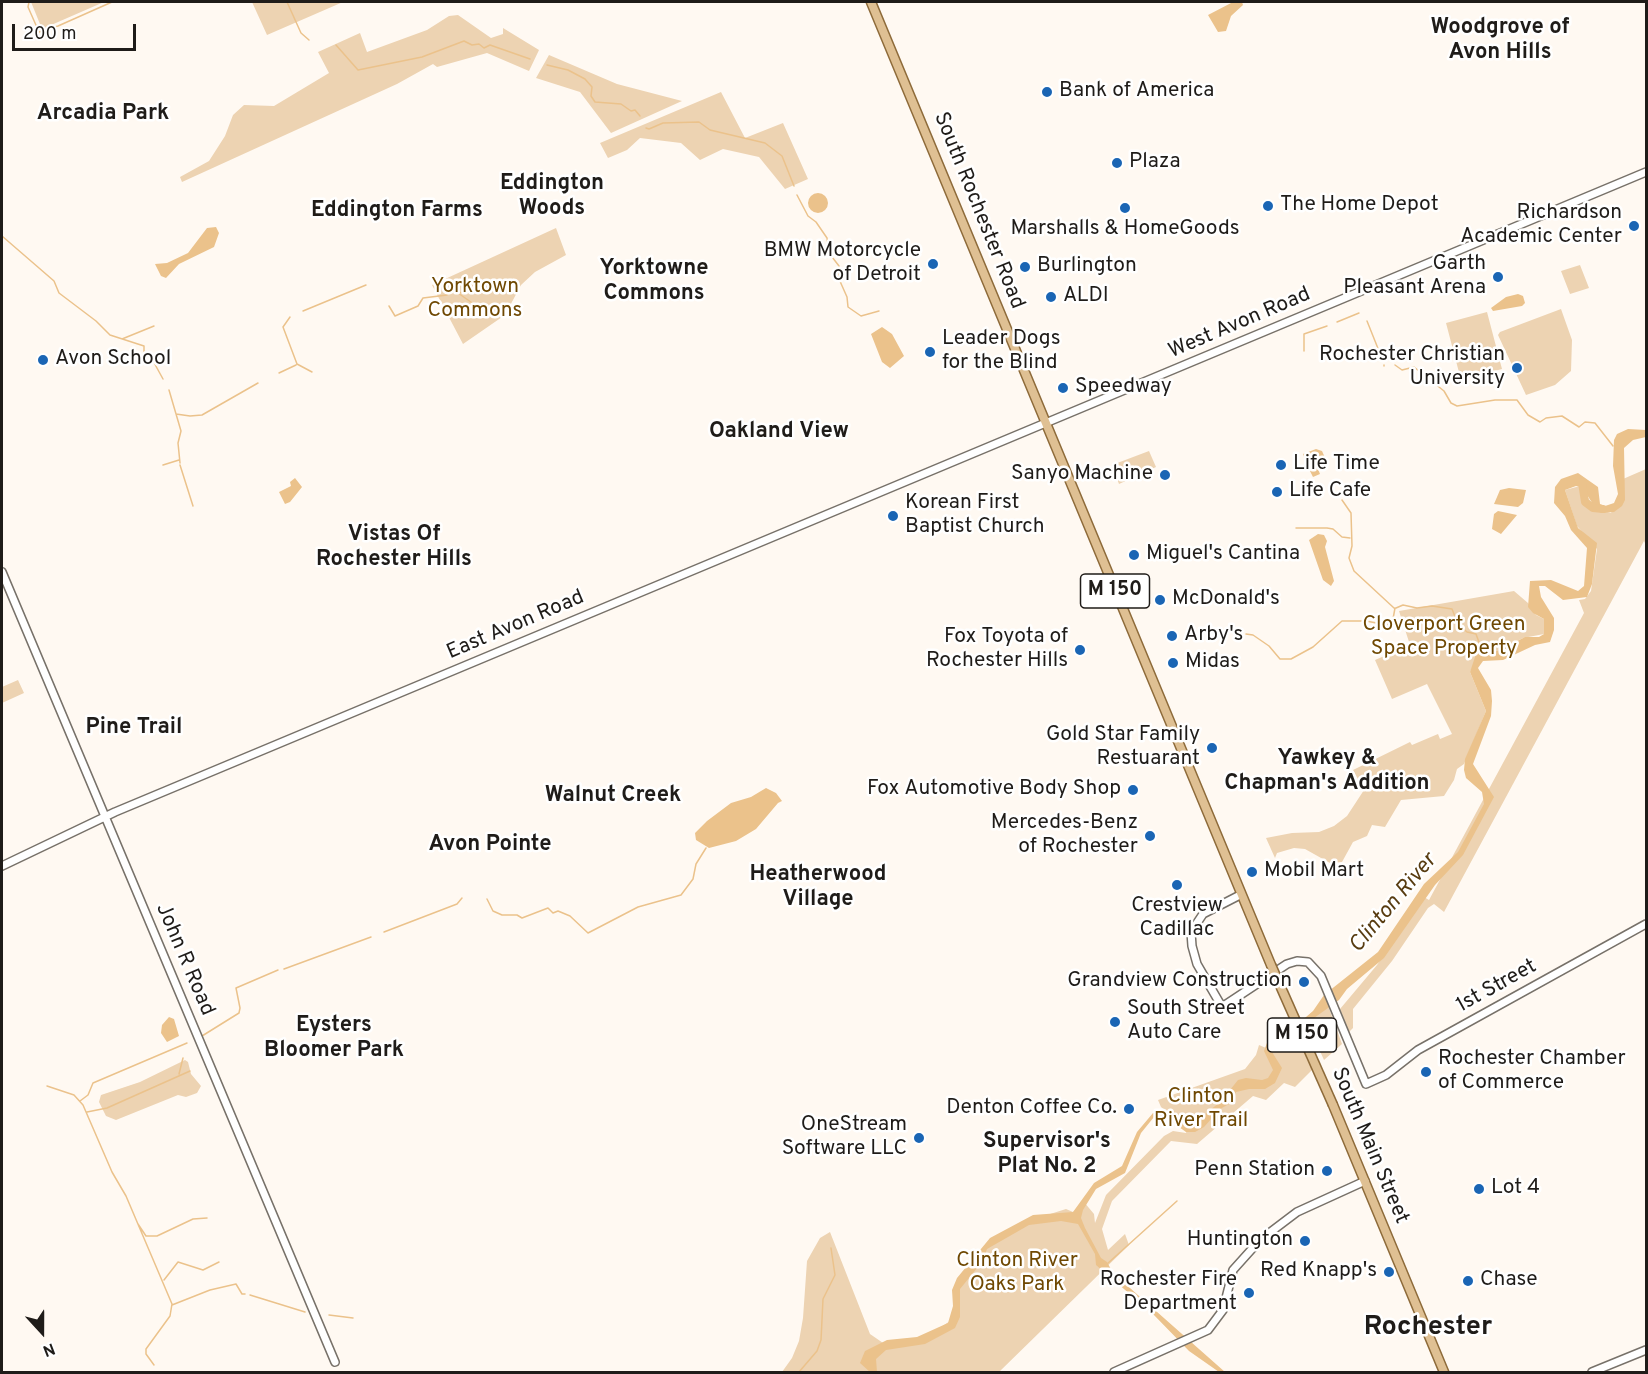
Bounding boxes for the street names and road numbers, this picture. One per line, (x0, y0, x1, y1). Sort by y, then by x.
street label: South Rochester Road (927, 109, 1029, 313)
street label: West Avon Road (1165, 283, 1315, 365)
road number: M 150 (1080, 574, 1150, 608)
street label: East Avon Road (443, 586, 589, 666)
street label: John R Road (149, 900, 219, 1020)
street label: 1st Street (1453, 955, 1541, 1019)
road number: M 150 (1268, 1018, 1336, 1052)
street label: South Main Street (1325, 1064, 1413, 1228)

